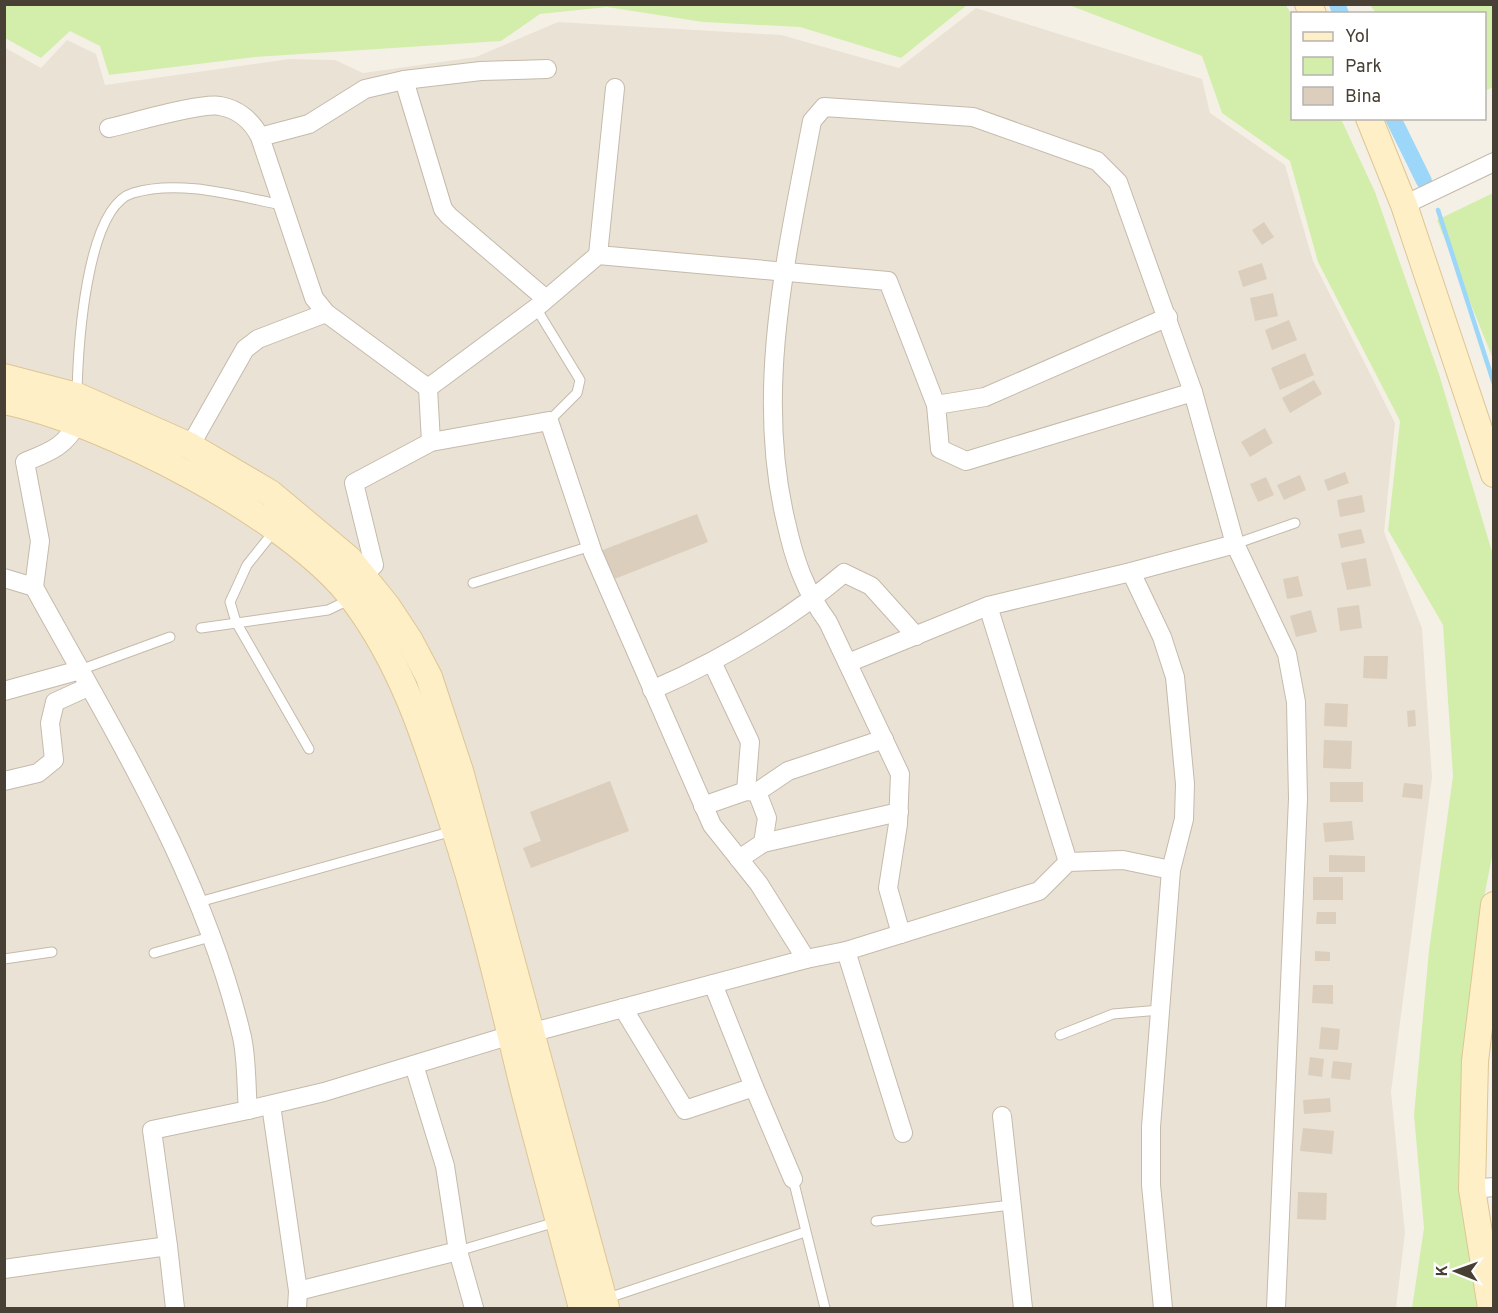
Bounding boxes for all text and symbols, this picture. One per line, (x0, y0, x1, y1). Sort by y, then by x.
legend (1291, 12, 1486, 120)
text: Yol (1345, 26, 1370, 49)
text: Park (1345, 56, 1382, 79)
text: Bina (1345, 86, 1381, 109)
north arrow (1426, 1241, 1486, 1301)
text: K (1433, 1265, 1453, 1277)

